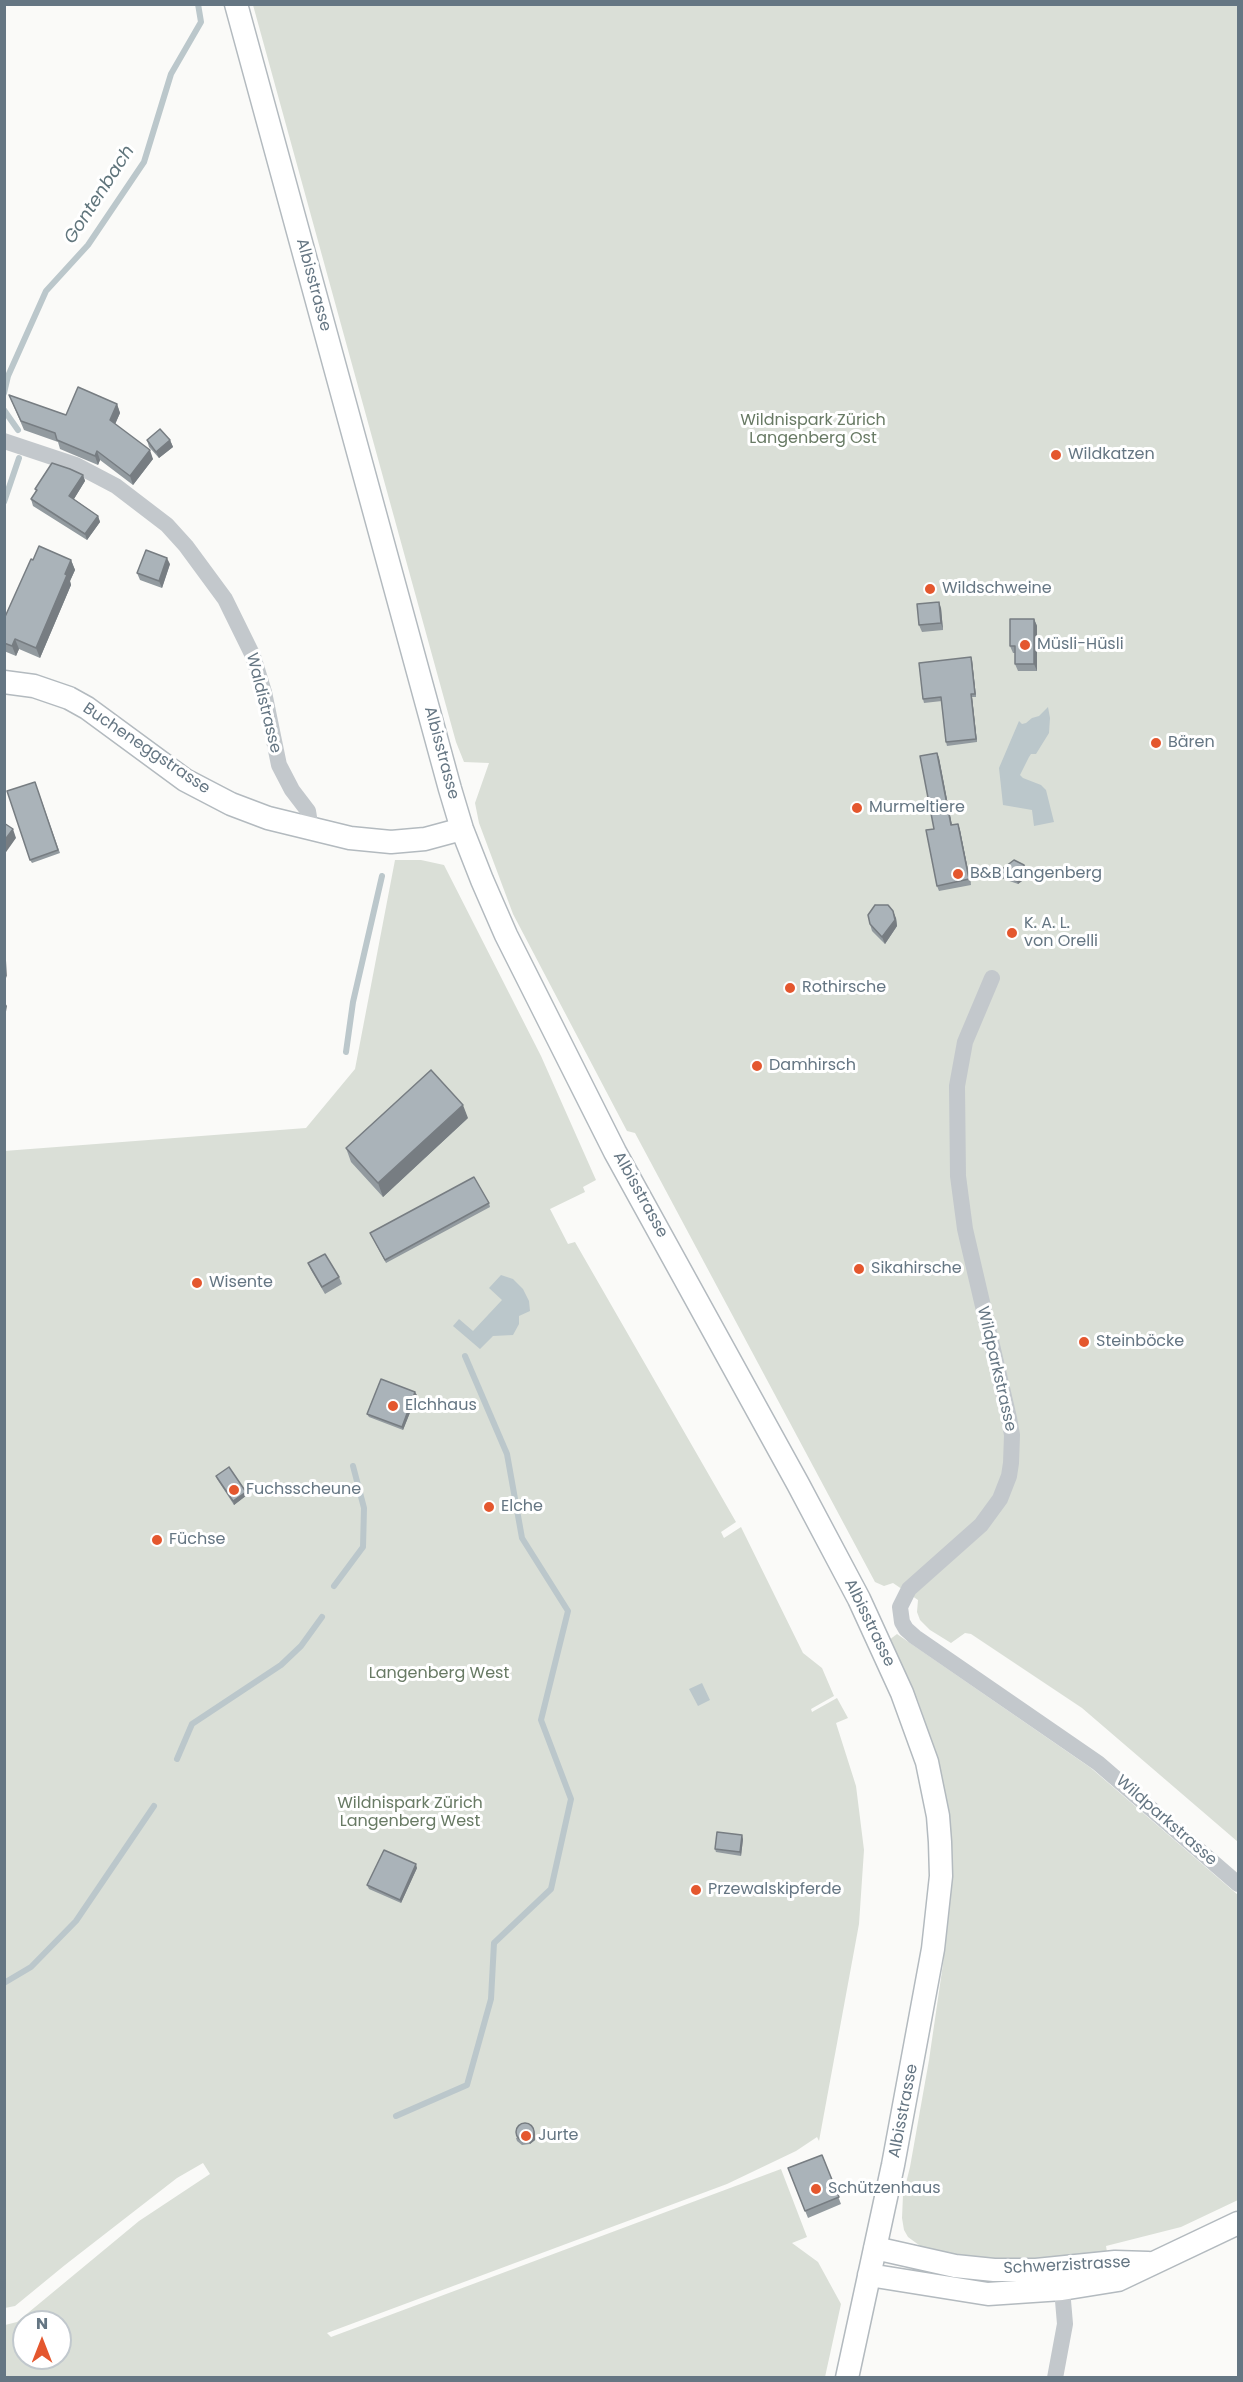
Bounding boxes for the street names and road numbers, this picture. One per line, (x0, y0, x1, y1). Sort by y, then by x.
street label: Albisstrasse (291, 236, 335, 334)
street label: Waldistrasse (241, 651, 285, 755)
street label: Bucheneggstrasse (79, 699, 213, 799)
street label: Albisstrasse (419, 704, 463, 802)
street label: Albisstrasse (608, 1149, 672, 1241)
street label: Wildparkstrasse (972, 1305, 1020, 1433)
street label: Albisstrasse (839, 1576, 899, 1670)
street label: Wildparkstrasse (1112, 1772, 1220, 1870)
street label: Albisstrasse (885, 2062, 923, 2160)
street label: Schwerzistrasse (1003, 2253, 1131, 2279)

